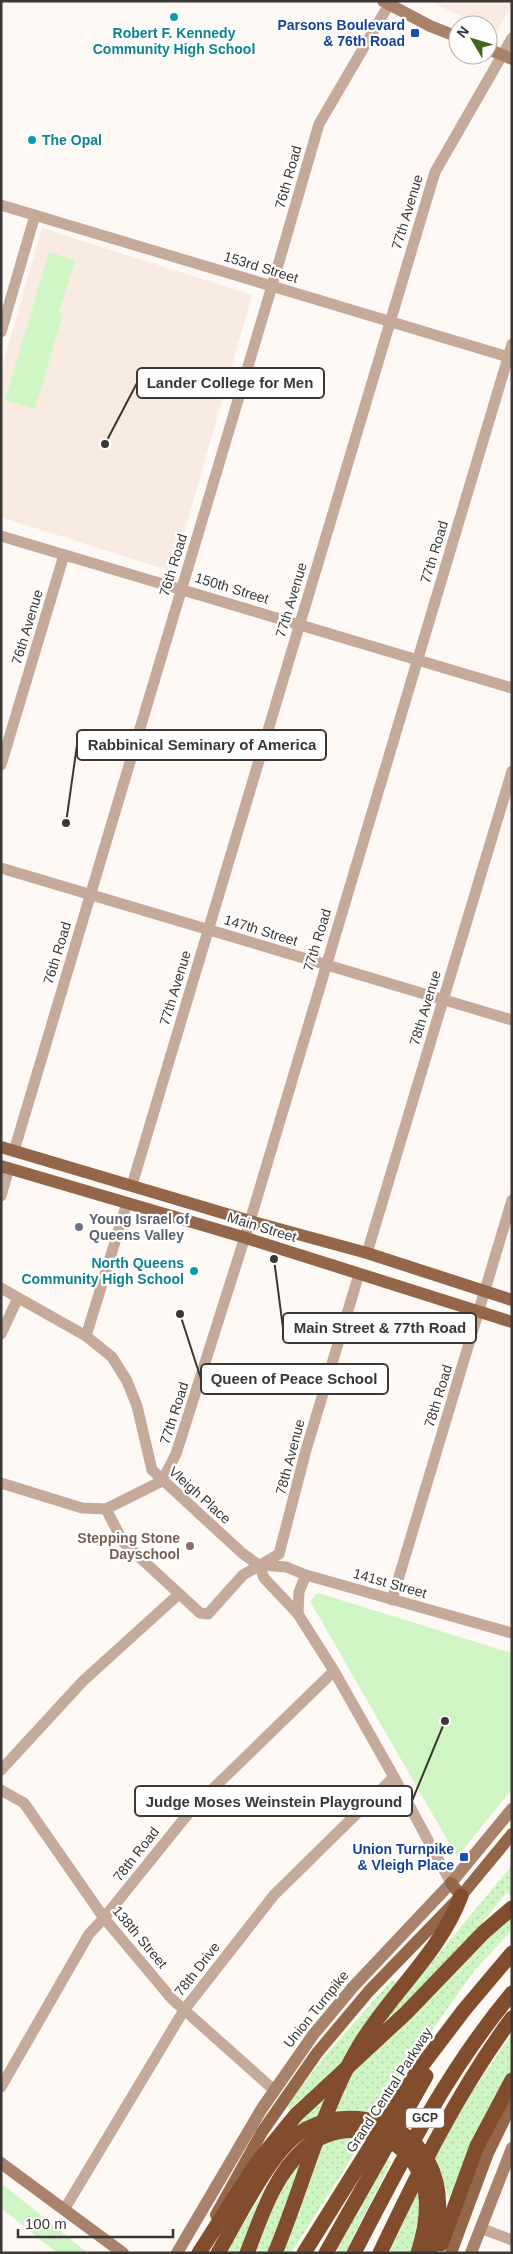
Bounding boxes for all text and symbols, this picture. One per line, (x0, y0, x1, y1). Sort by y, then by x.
marker: Robert F. Kennedy Community High School (168, 11, 180, 23)
north arrow (448, 15, 498, 65)
place label: Parsons Boulevard & 76th Road (277, 17, 405, 49)
text: N (453, 23, 472, 41)
place label: Robert F. Kennedy Community High School (93, 25, 255, 57)
marker: Parsons Boulevard & 76th Road (409, 27, 421, 39)
place label: The Opal (42, 132, 102, 148)
marker: The Opal (26, 134, 38, 146)
street label: 76th Road (271, 144, 305, 210)
street label: 77th Avenue (388, 172, 426, 251)
street label: 153rd Street (222, 248, 300, 286)
callout: Lander College for Men (137, 368, 324, 398)
text: Lander College for Men (147, 374, 313, 391)
street label: 77th Road (417, 519, 451, 585)
street label: 76th Road (156, 532, 190, 598)
street label: 77th Avenue (272, 560, 310, 639)
street label: 150th Street (193, 569, 271, 607)
street label: 76th Avenue (8, 587, 46, 666)
callout: Rabbinical Seminary of America (77, 730, 326, 760)
text: Rabbinical Seminary of America (88, 736, 317, 753)
street label: 77th Road (300, 907, 334, 973)
street label: 147th Street (222, 911, 300, 949)
street label: 76th Road (40, 920, 74, 986)
street label: 77th Avenue (156, 948, 194, 1027)
street label: 78th Avenue (406, 968, 444, 1047)
street label: Main Street (225, 1209, 299, 1245)
place label: Young Israel of Queens Valley (89, 1211, 189, 1243)
marker: Young Israel of Queens Valley (73, 1221, 85, 1233)
place label: North Queens Community High School (21, 1255, 184, 1287)
marker: North Queens Community High School (188, 1265, 200, 1277)
callout: Main Street & 77th Road (283, 1313, 476, 1343)
text: Main Street & 77th Road (294, 1319, 466, 1336)
street label: 78th Road (421, 1363, 455, 1429)
callout: Queen of Peace School (201, 1364, 388, 1394)
text: Queen of Peace School (211, 1370, 377, 1387)
street label: 77th Road (156, 1380, 192, 1446)
street label: 78th Avenue (272, 1417, 308, 1497)
street label: Vleigh Place (166, 1463, 234, 1527)
place label: Stepping Stone Dayschool (77, 1530, 180, 1562)
marker: Stepping Stone Dayschool (184, 1540, 196, 1552)
street label: 141st Street (352, 1565, 429, 1601)
callout: Judge Moses Weinstein Playground (135, 1786, 412, 1816)
text: Judge Moses Weinstein Playground (146, 1793, 402, 1810)
street label: 78th Road (110, 1824, 162, 1884)
place label: Union Turnpike & Vleigh Place (352, 1841, 454, 1873)
marker: Union Turnpike & Vleigh Place (458, 1851, 470, 1863)
street label: 138th Street (109, 1903, 171, 1971)
street label: 78th Drive (171, 1939, 223, 1999)
street label: Union Turnpike (280, 1967, 352, 2051)
street label: Grand Central Parkway (343, 2025, 435, 2155)
road number: GCP (406, 2108, 444, 2128)
scale bar (18, 2206, 172, 2238)
text: 100 m (25, 2215, 67, 2232)

